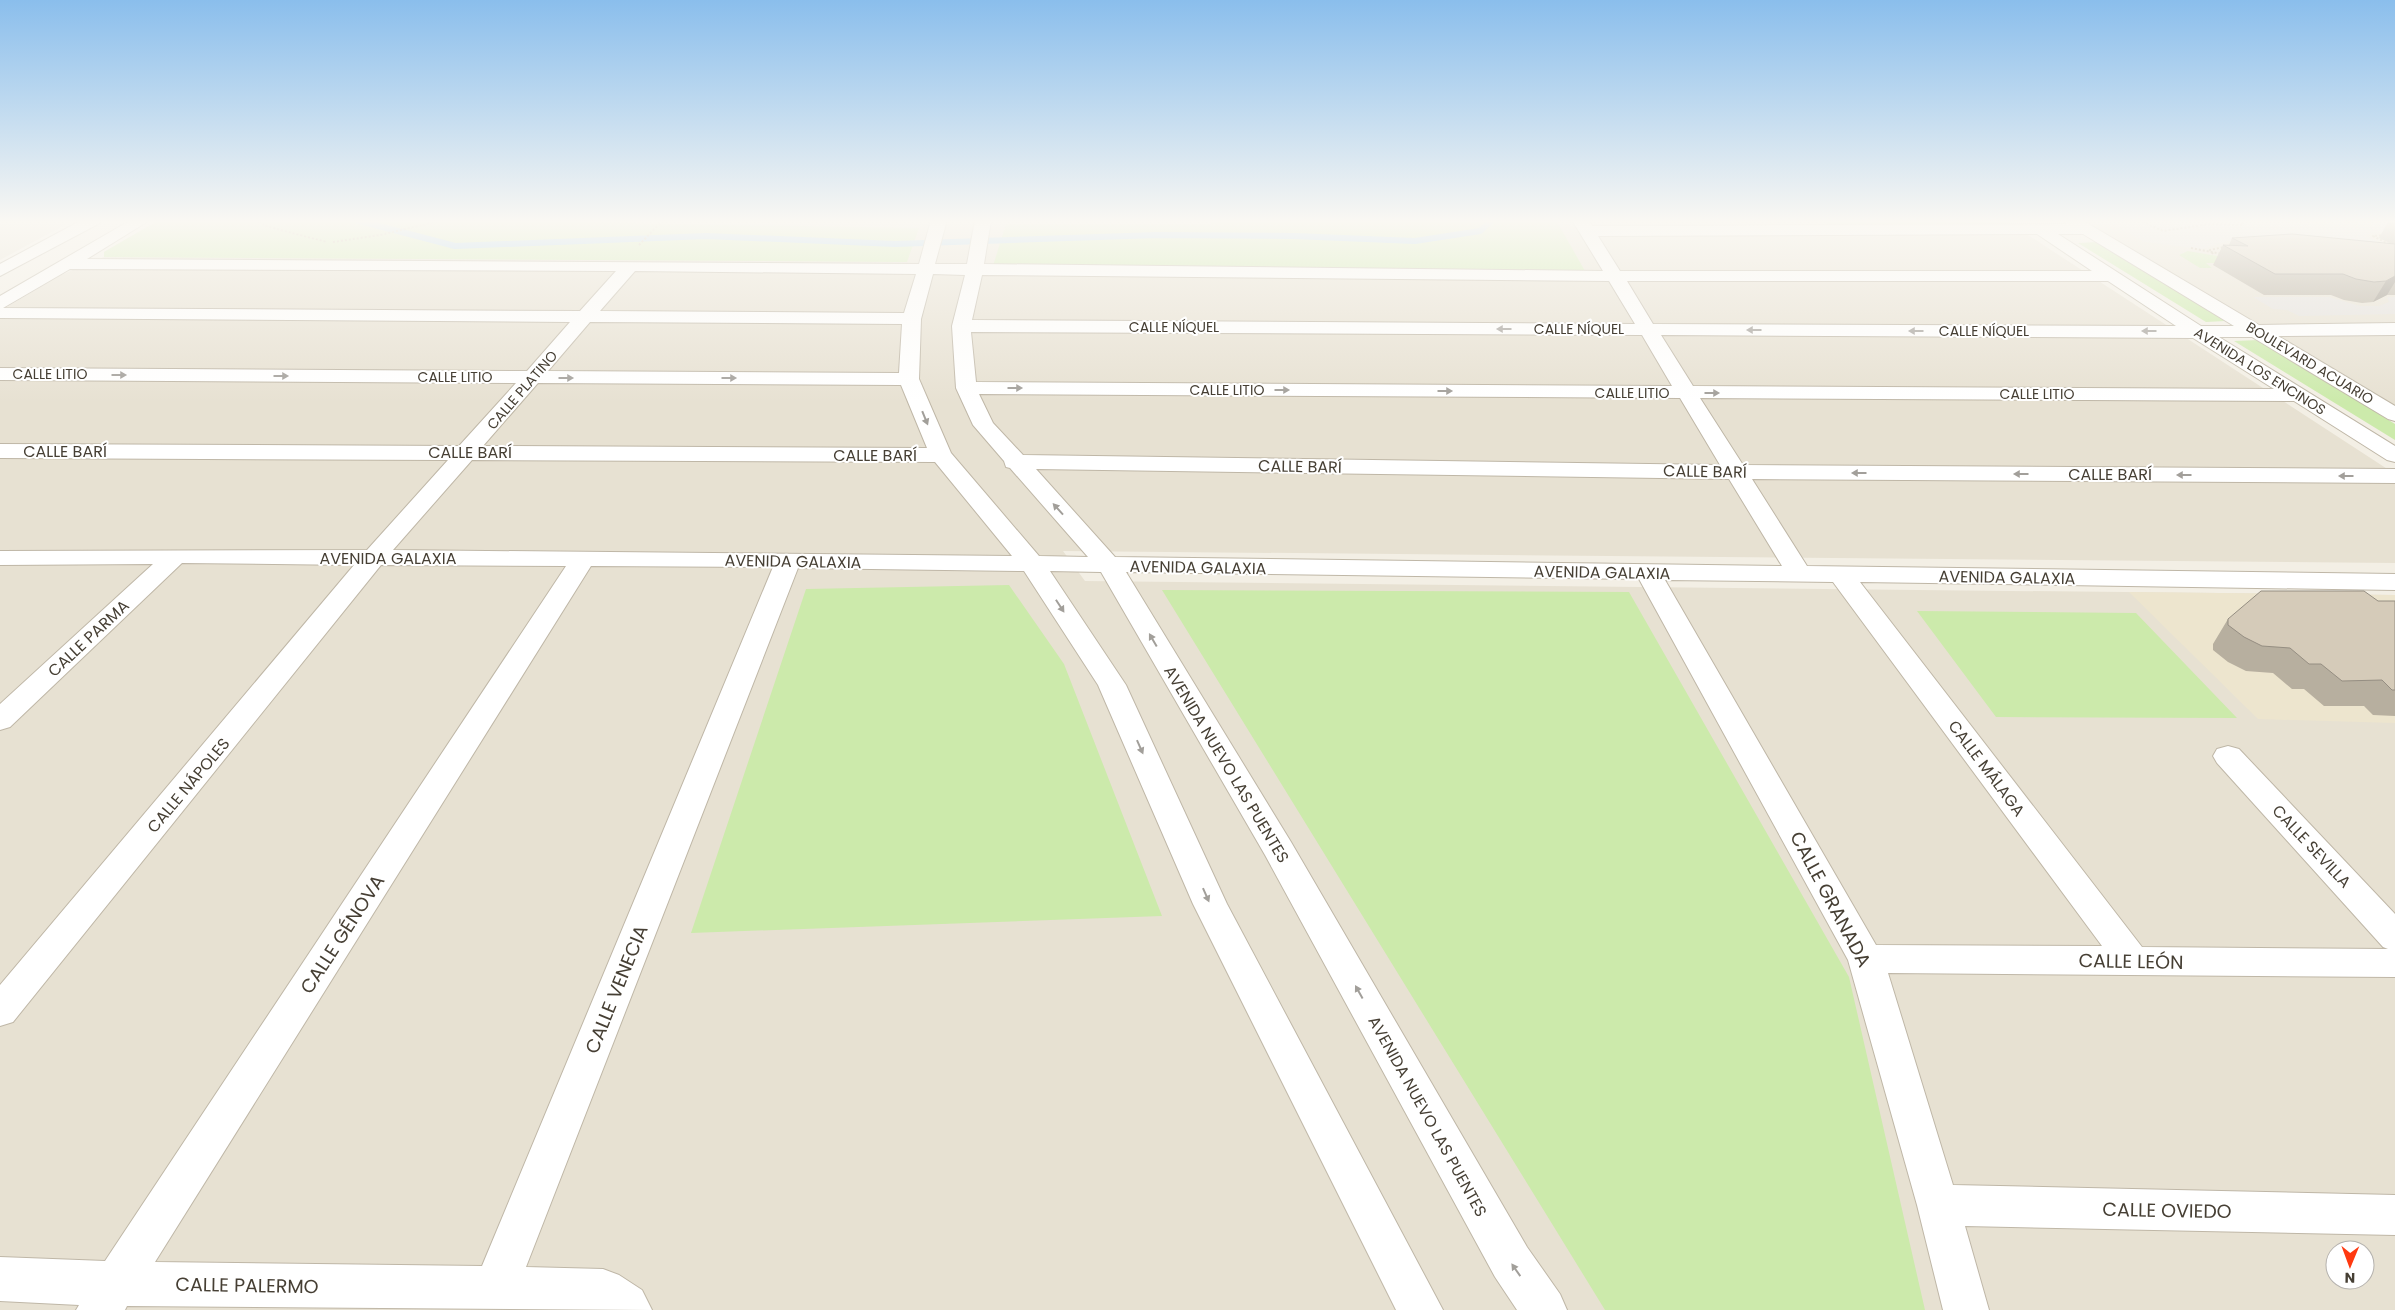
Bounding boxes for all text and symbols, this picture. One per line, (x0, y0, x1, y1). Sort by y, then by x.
street label: CALLE NÍQUEL (1129, 317, 1219, 337)
street label: BOULEVARD ACUARIO (2243, 317, 2377, 409)
street label: CALLE NÍQUEL (1534, 319, 1624, 339)
street label: CALLE NÍQUEL (1939, 321, 2029, 341)
street label: AVENIDA LOS ENCINOS (2190, 322, 2330, 420)
one-way arrow (1495, 325, 1511, 333)
one-way arrow (1745, 326, 1761, 334)
one-way arrow (1908, 326, 1924, 334)
one-way arrow (2140, 327, 2156, 335)
street label: CALLE PLATINO (482, 346, 562, 434)
street label: CALLE LITIO (13, 364, 87, 384)
street label: CALLE LITIO (418, 367, 492, 387)
one-way arrow (111, 371, 127, 379)
one-way arrow (273, 372, 289, 380)
one-way arrow (558, 374, 574, 382)
one-way arrow (721, 374, 737, 382)
street label: CALLE LITIO (1190, 380, 1264, 400)
street label: CALLE LITIO (1595, 383, 1669, 403)
one-way arrow (1007, 384, 1023, 392)
street label: CALLE LITIO (2000, 384, 2074, 404)
one-way arrow (1274, 386, 1290, 394)
one-way arrow (1437, 387, 1453, 395)
one-way arrow (1704, 389, 1720, 397)
one-way arrow (922, 411, 930, 425)
street label: CALLE BARÍ (23, 440, 107, 463)
street label: CALLE BARÍ (428, 441, 512, 464)
street label: CALLE BARÍ (833, 444, 917, 467)
street label: CALLE BARÍ (1258, 454, 1342, 479)
street label: CALLE BARÍ (1663, 459, 1747, 484)
street label: CALLE BARÍ (2068, 463, 2152, 486)
one-way arrow (1851, 469, 1867, 477)
one-way arrow (2013, 470, 2029, 478)
one-way arrow (2176, 471, 2192, 479)
one-way arrow (2338, 472, 2354, 480)
one-way arrow (1052, 504, 1064, 516)
street label: AVENIDA GALAXIA (320, 547, 457, 570)
street label: AVENIDA GALAXIA (724, 549, 862, 574)
street label: AVENIDA GALAXIA (1129, 555, 1267, 580)
street label: AVENIDA GALAXIA (1533, 560, 1671, 585)
street label: AVENIDA GALAXIA (1938, 565, 2076, 590)
street label: CALLE PARMA (43, 594, 134, 682)
one-way arrow (1055, 599, 1065, 613)
one-way arrow (1149, 632, 1157, 647)
street label: AVENIDA NUEVO LAS PUENTES (1158, 661, 1295, 867)
street label: CALLE MÁLAGA (1943, 715, 2030, 821)
street label: CALLE NÁPOLES (142, 733, 235, 838)
one-way arrow (1136, 740, 1144, 754)
street label: CALLE SEVILLA (2267, 800, 2356, 893)
street label: CALLE GRANADA (1783, 827, 1878, 972)
street label: CALLE GÉNOVA (294, 869, 391, 999)
one-way arrow (1203, 888, 1211, 902)
street label: CALLE VENECIA (578, 921, 655, 1058)
street label: CALLE LEÓN (2078, 947, 2184, 976)
one-way arrow (1354, 985, 1363, 998)
street label: AVENIDA NUEVO LAS PUENTES (1363, 1012, 1493, 1221)
street label: CALLE OVIEDO (2102, 1196, 2232, 1225)
north arrow (2325, 1240, 2375, 1290)
one-way arrow (1511, 1263, 1521, 1277)
text: N (2344, 1268, 2355, 1288)
street label: CALLE PALERMO (175, 1271, 319, 1300)

